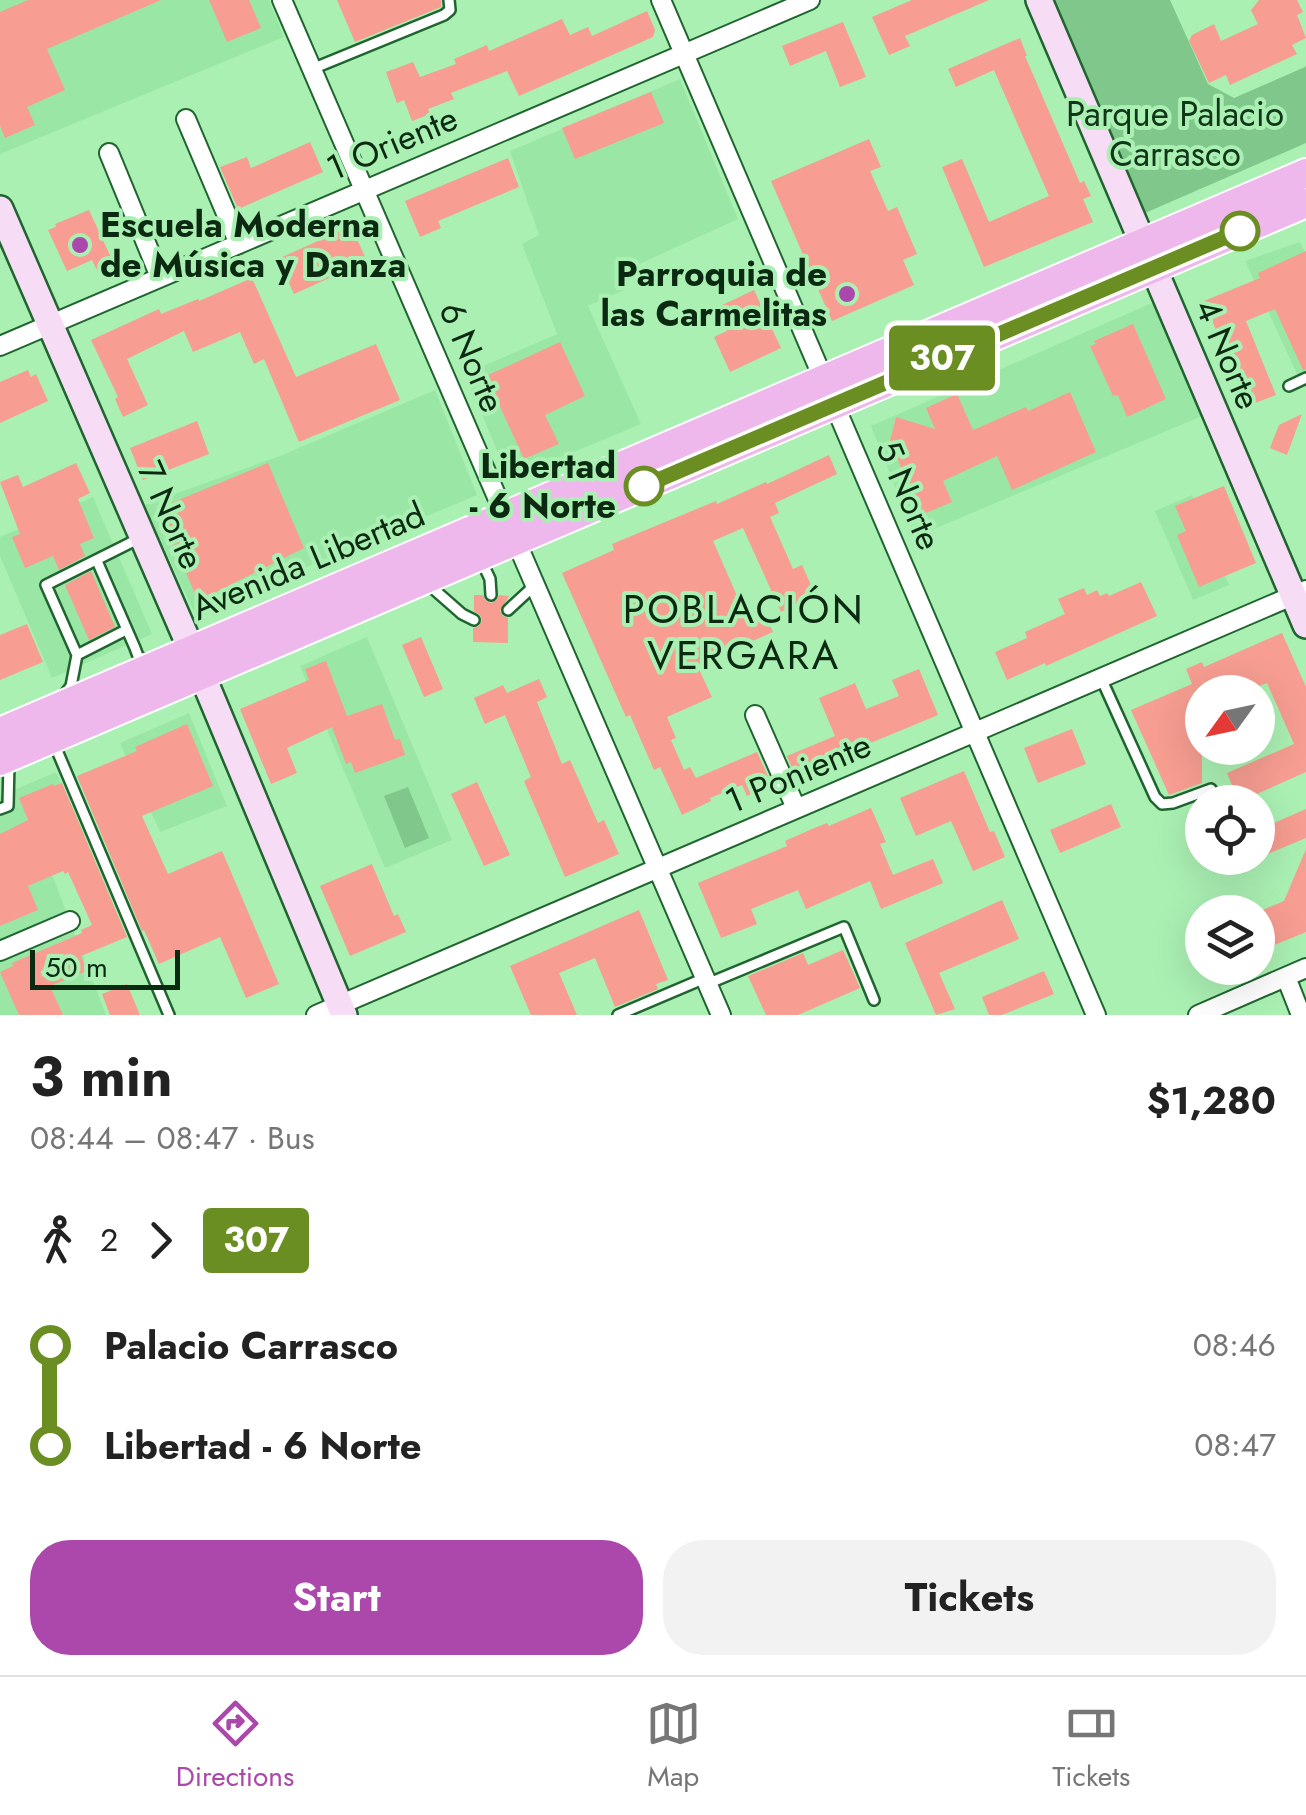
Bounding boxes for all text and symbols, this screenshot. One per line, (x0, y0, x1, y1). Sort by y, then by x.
park label: Parque Palacio Carrasco (1066, 89, 1284, 179)
street label: 1 Oriente (319, 93, 465, 193)
place label: Escuela Moderna de Música y Danza (100, 200, 406, 290)
unlabelled marker (1221, 212, 1259, 250)
marker: Escuela Moderna de Música y Danza (69, 234, 91, 256)
place label: Parroquia de las Carmelitas (601, 249, 827, 339)
marker: Parroquia de las Carmelitas (836, 283, 858, 305)
street label: 4 Norte (1182, 291, 1274, 417)
street label: 6 Norte (426, 294, 518, 420)
line badge: 307 (884, 326, 1000, 390)
text: 307 (909, 333, 975, 383)
street label: 5 Norte (864, 432, 954, 558)
place label: Libertad - 6 Norte (470, 441, 616, 531)
street label: 7 Norte (125, 453, 217, 577)
marker: Libertad - 6 Norte (625, 467, 663, 505)
street label: Avenida Libertad (184, 489, 432, 633)
district label: POBLACIÓN VERGARA (623, 580, 865, 684)
north arrow (1185, 675, 1275, 765)
map controls (1185, 675, 1275, 985)
street label: 1 Poniente (717, 720, 879, 826)
button: locate (1185, 785, 1275, 875)
button: layers (1185, 895, 1275, 985)
scale bar (30, 945, 180, 990)
text: 50 m (45, 947, 108, 988)
text: 3 min (30, 1037, 173, 1117)
text: $1,280 (1147, 1073, 1276, 1128)
text: 08:44 – 08:47 · Bus (30, 1115, 315, 1161)
icon: walk (30, 1213, 85, 1268)
icon: forward (133, 1213, 188, 1268)
text: 307 (223, 1215, 289, 1265)
text: 2 (100, 1217, 118, 1263)
text: Palacio Carrasco (104, 1318, 398, 1373)
text: 08:46 (1193, 1322, 1276, 1368)
text: Libertad - 6 Norte (104, 1418, 422, 1473)
text: 08:47 (1194, 1422, 1276, 1468)
button: Start (30, 1540, 643, 1655)
button: Tickets (663, 1540, 1276, 1655)
tab: Directions (176, 1696, 294, 1797)
tab: Map (646, 1696, 701, 1797)
tab: Tickets (1052, 1696, 1130, 1797)

